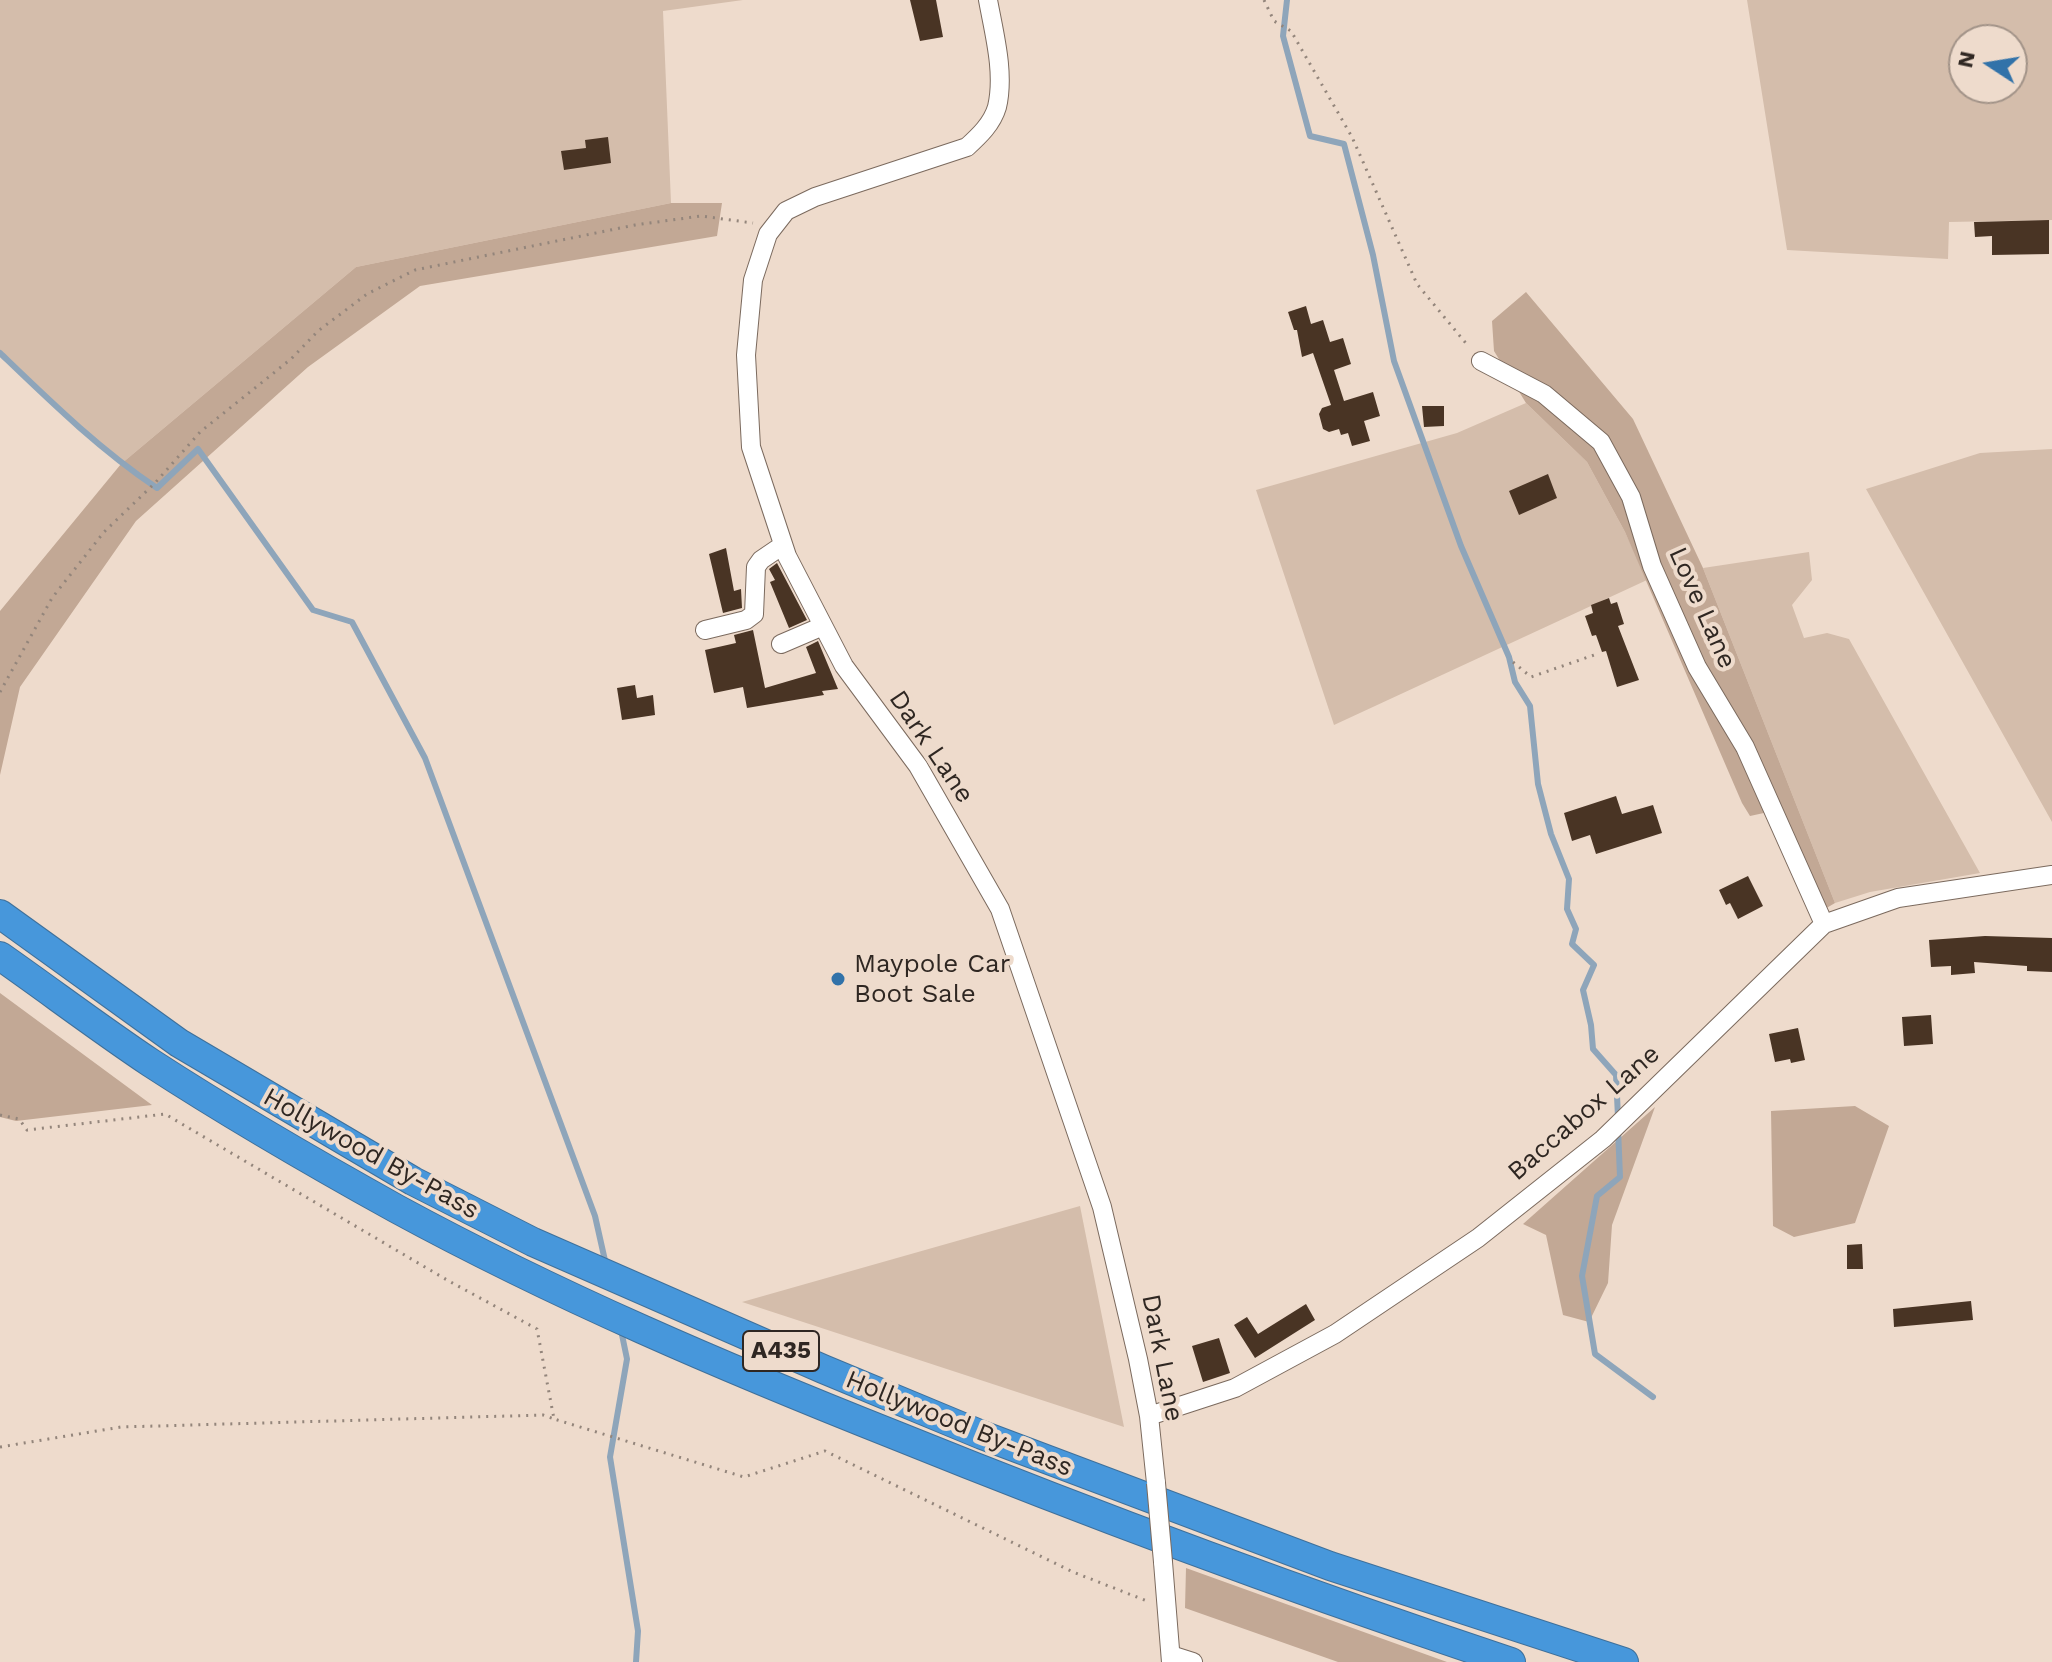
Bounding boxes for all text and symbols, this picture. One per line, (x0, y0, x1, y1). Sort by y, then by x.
north arrow (1948, 24, 2028, 104)
text: N (1952, 49, 1980, 70)
street label: Love Lane (1661, 543, 1743, 673)
street label: Dark Lane (882, 685, 980, 809)
place label: Maypole Car Boot Sale (854, 948, 1010, 1010)
marker: Maypole Car Boot Sale (829, 970, 847, 988)
street label: Baccabox Lane (1502, 1039, 1666, 1187)
street label: Hollywood By-Pass (258, 1082, 484, 1226)
street label: Dark Lane (1134, 1292, 1190, 1424)
road number: A435 (743, 1331, 819, 1371)
street label: Hollywood By-Pass (841, 1364, 1077, 1484)

